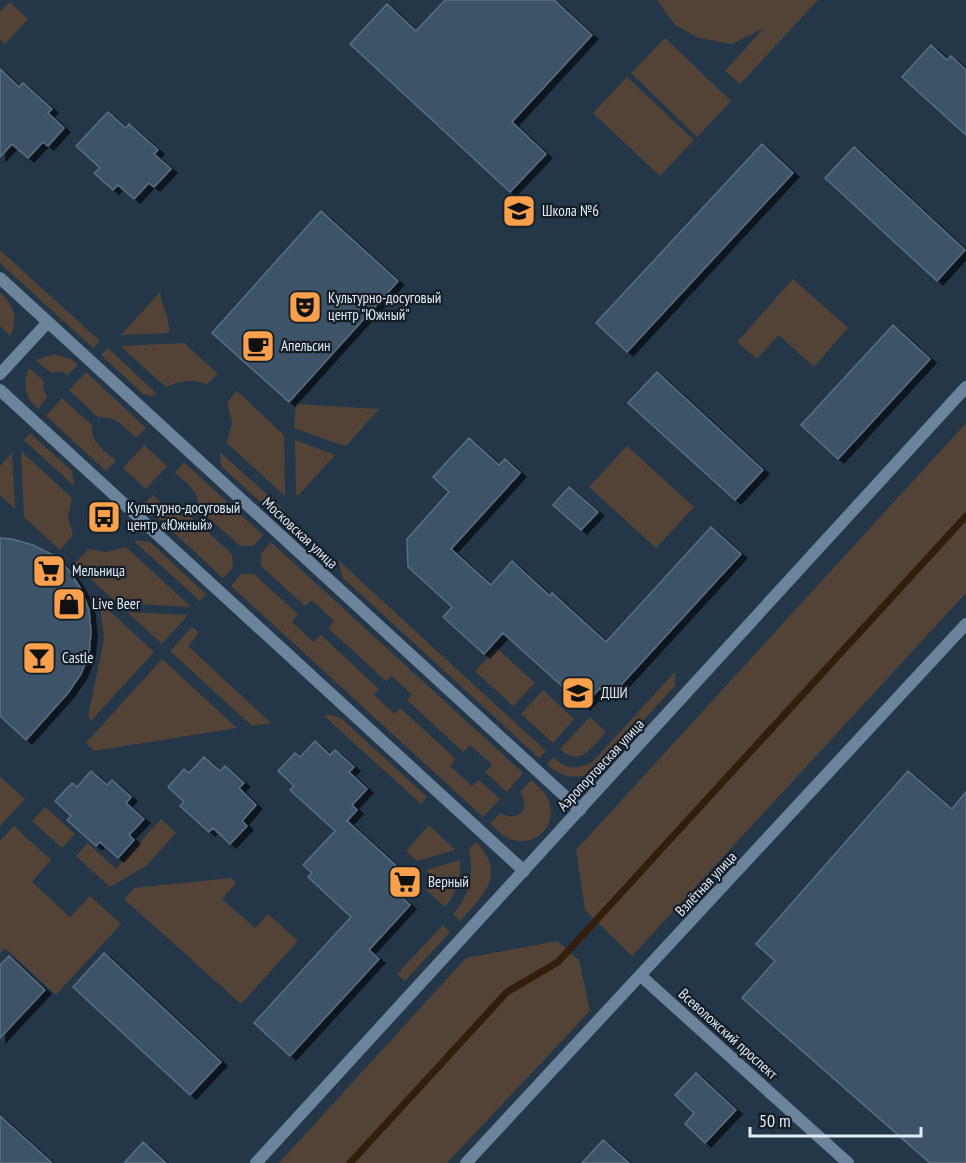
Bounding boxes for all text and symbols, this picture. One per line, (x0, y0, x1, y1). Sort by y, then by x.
school or university icon: Школа №6 (501, 193, 537, 229)
place label: Школа №6 (542, 201, 599, 220)
place label: Культурно-досуговый центр "Южный" (328, 288, 441, 324)
theatre icon: Культурно-досуговый центр "Южный" (287, 289, 323, 325)
cafe icon: Апельсин (240, 328, 276, 364)
place label: Апельсин (281, 336, 331, 355)
street label: Московская улица (259, 493, 342, 572)
place label: Культурно-досуговый центр «Южный» (127, 498, 240, 534)
bus stop icon: Культурно-досуговый центр «Южный» (86, 499, 122, 535)
supermarket icon: Мельница (31, 553, 67, 589)
place label: Мельница (72, 561, 125, 580)
shop icon: Live Beer (51, 586, 87, 622)
place label: Live Beer (92, 594, 141, 613)
bar icon: Castle (21, 640, 57, 676)
place label: Castle (62, 648, 94, 667)
school or university icon: ДШИ (560, 675, 596, 711)
place label: ДШИ (601, 683, 628, 702)
street label: Аэропортовская улица (553, 715, 648, 815)
street label: Взлётная улица (671, 847, 740, 920)
supermarket icon: Верный (387, 864, 423, 900)
place label: Верный (428, 872, 469, 891)
street label: Всеволожский проспект (675, 984, 782, 1083)
scale bar (750, 1100, 921, 1138)
text: 50 m (759, 1109, 791, 1132)

